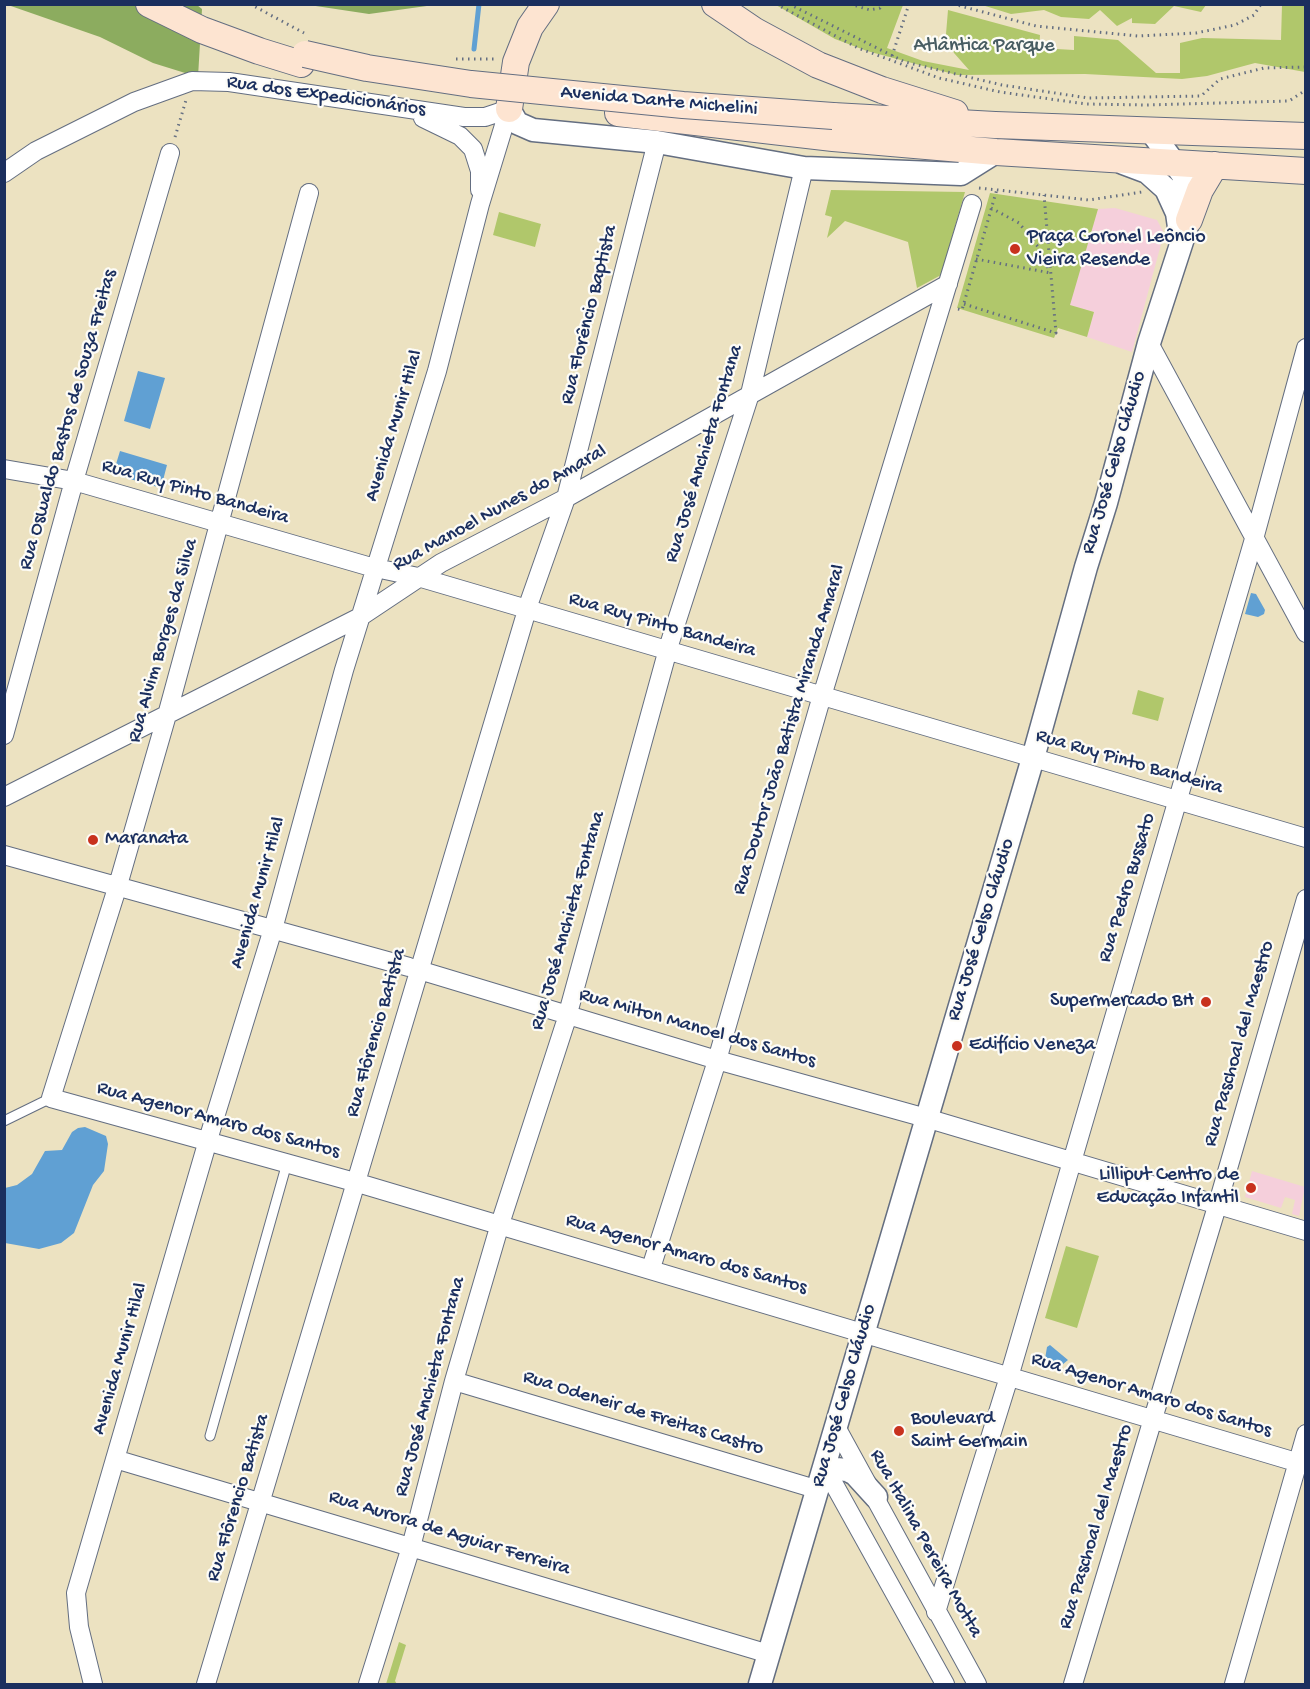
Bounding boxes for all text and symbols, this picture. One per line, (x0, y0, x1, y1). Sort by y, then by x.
park label: Atlântica Parque (914, 35, 1054, 59)
street label: Rua dos Expedicionários (225, 71, 427, 123)
street label: Avenida Dante Michelini (559, 81, 759, 123)
street label: Rua Florêncio Baptista (556, 223, 624, 407)
place label: Praça Coronel Leôncio Vieira Resende (1027, 226, 1206, 273)
marker: Praça Coronel Leôncio Vieira Resende (1008, 242, 1022, 256)
street label: Rua Oswaldo Bastos de Souza Freitas (15, 267, 123, 573)
street label: Rua José Anchieta Fontana (660, 342, 750, 566)
street label: Avenida Munir Hilal (361, 347, 429, 505)
street label: Rua José Celso Cláudio (1077, 369, 1153, 557)
street label: Rua Manoel Nunes do Amaral (389, 440, 611, 578)
street label: Rua Ruy Pinto Bandeira (99, 455, 291, 531)
street label: Rua Alvim Borges da Silva (123, 536, 205, 746)
street label: Rua Doutor João Batista Miranda Amaral (728, 562, 852, 898)
street label: Rua Ruy Pinto Bandeira (566, 588, 758, 664)
street label: Rua Ruy Pinto Bandeira (1033, 725, 1225, 801)
street label: Rua José Anchieta Fontana (526, 809, 612, 1033)
street label: Rua Pedro Bussato (1094, 810, 1162, 966)
street label: Avenida Munir Hilal (226, 814, 292, 972)
place label: Maranata (105, 828, 188, 852)
marker: Maranata (86, 833, 100, 847)
street label: Rua José Celso Cláudio (943, 836, 1021, 1024)
street label: Rua Paschoal del Maestro (1199, 938, 1281, 1150)
street label: Rua Flôrencio Batista (341, 946, 413, 1120)
street label: Rua Milton Manoel dos Santos (576, 984, 818, 1074)
place label: Supermercado BH (1050, 990, 1194, 1014)
marker: Supermercado BH (1199, 995, 1213, 1009)
place label: Edifício Veneza (969, 1034, 1095, 1058)
marker: Edifício Veneza (950, 1039, 964, 1053)
street label: Rua Agenor Amaro dos Santos (94, 1077, 342, 1165)
place label: Lilliput Centro de Educação Infantil (1097, 1164, 1239, 1211)
marker: Lilliput Centro de Educação Infantil (1244, 1181, 1258, 1195)
street label: Rua Agenor Amaro dos Santos (562, 1209, 810, 1301)
street label: Rua José Anchieta Fontana (390, 1274, 472, 1500)
street label: Avenida Munir Hilal (88, 1280, 154, 1438)
street label: Rua José Celso Cláudio (807, 1302, 883, 1490)
street label: Rua Agenor Amaro dos Santos (1028, 1348, 1274, 1444)
street label: Rua Odeneir de Freitas Castro (520, 1366, 766, 1462)
place label: Boulevard Saint Germain (911, 1408, 1027, 1455)
street label: Rua Flôrencio Batista (202, 1411, 276, 1585)
street label: Rua Paschoal del Maestro (1054, 1422, 1140, 1632)
marker: Boulevard Saint Germain (892, 1424, 906, 1438)
street label: Rua Italina Pereira Motta (863, 1446, 987, 1642)
street label: Rua Aurora de Aguiar Ferreira (325, 1486, 573, 1582)

